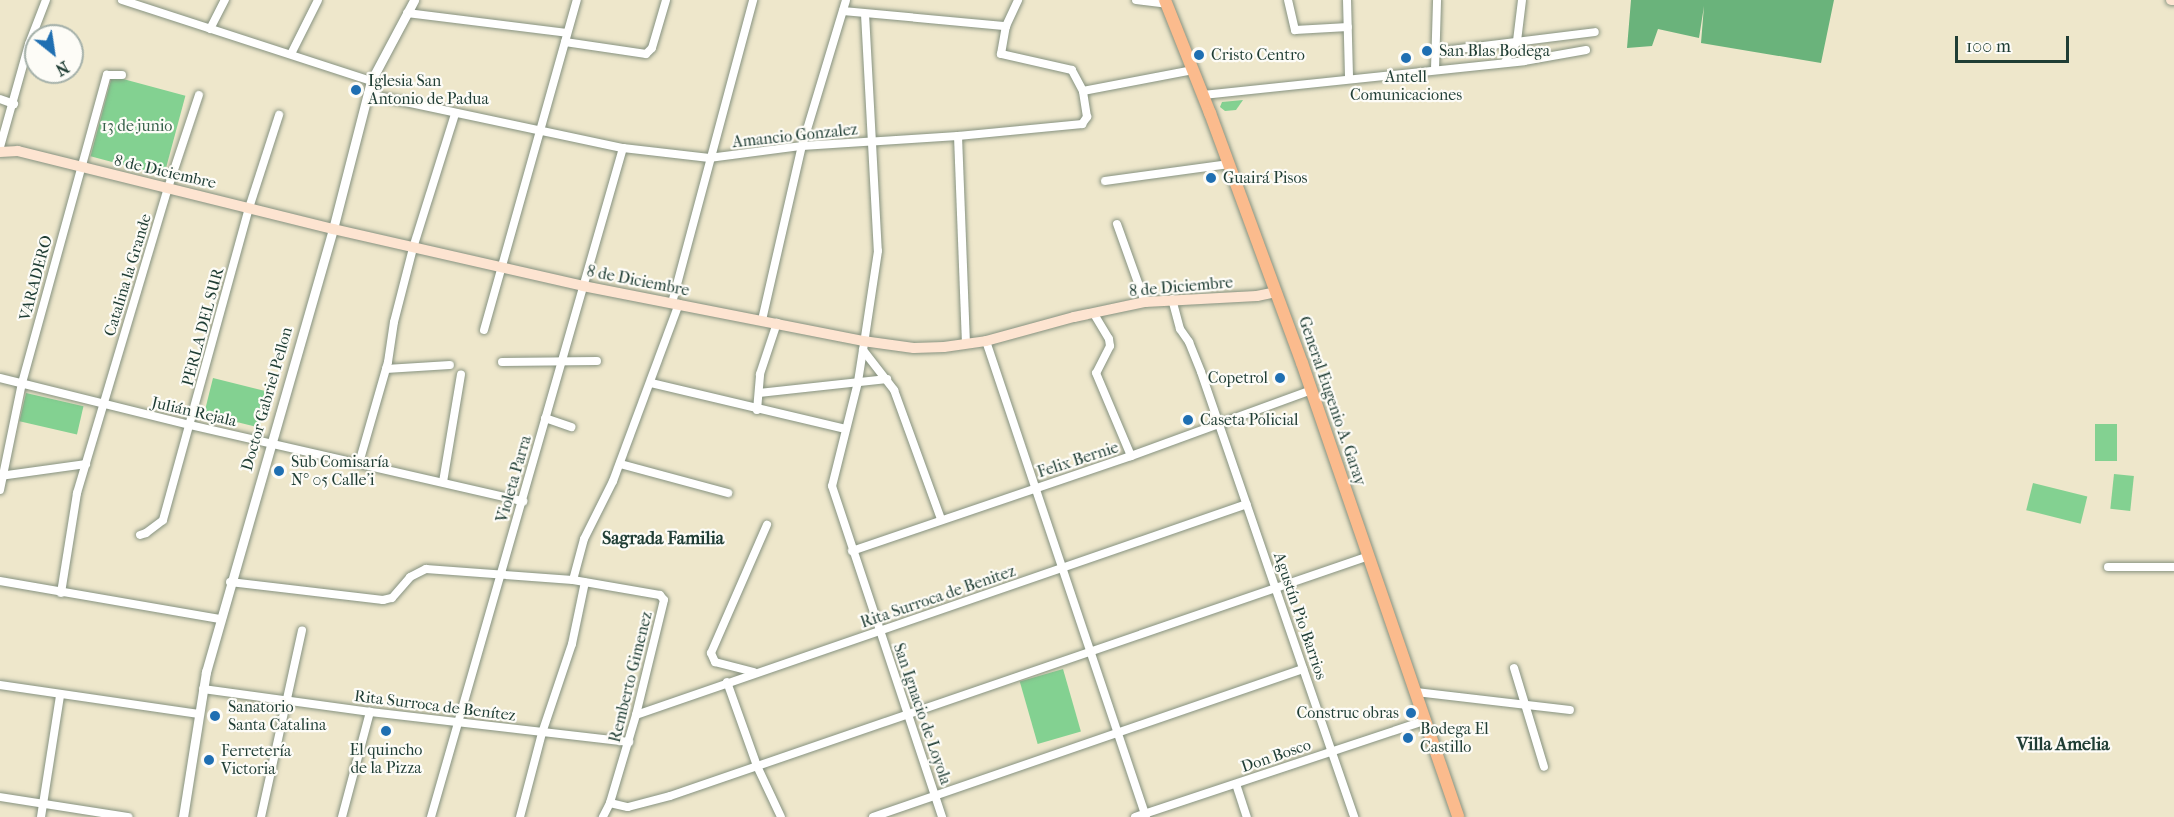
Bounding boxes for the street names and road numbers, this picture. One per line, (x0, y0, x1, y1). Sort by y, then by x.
street label: Amancio Gonzalez (731, 120, 859, 152)
street label: 8 de Diciembre (112, 151, 218, 193)
street label: Catalina la Grande (100, 211, 156, 339)
street label: VARADERO (15, 233, 57, 323)
street label: 8 de Diciembre (585, 262, 691, 300)
street label: PERLA DEL SUR (178, 266, 228, 388)
street label: 8 de Diciembre (1128, 273, 1234, 301)
street label: General Eugenio A. Garay (1294, 314, 1370, 488)
street label: Doctor Gabriel Pellon (237, 325, 297, 473)
street label: Julián Rejala (150, 393, 238, 431)
street label: Violeta Parra (492, 433, 536, 525)
street label: Felix Bernie (1035, 438, 1121, 482)
street label: Agustín Pio Barrios (1269, 550, 1331, 682)
street label: Rita Surroca de Benitez (858, 561, 1018, 633)
street label: Remberto Gimenez (605, 609, 657, 745)
street label: San Ignacio de Loyola (889, 641, 955, 787)
street label: Rita Surroca de Benítez (353, 687, 517, 725)
street label: Don Bosco (1239, 735, 1313, 777)

